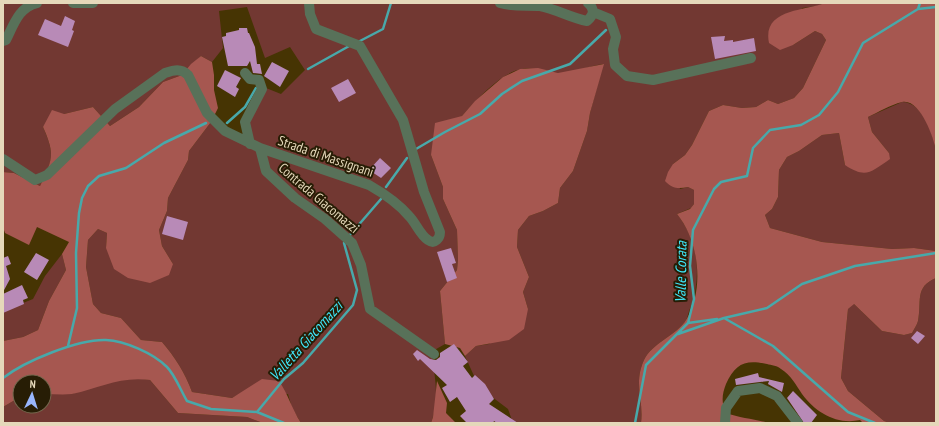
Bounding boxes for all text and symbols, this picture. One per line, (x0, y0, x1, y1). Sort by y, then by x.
street label: Strada di Massignani (276, 131, 376, 181)
street label: Contrada Giacomazzi (275, 159, 363, 237)
water label: Valle Corata (670, 240, 691, 303)
water label: Valletta Giacomazzi (265, 295, 348, 385)
north arrow (12, 374, 52, 414)
text: N (29, 377, 36, 391)

